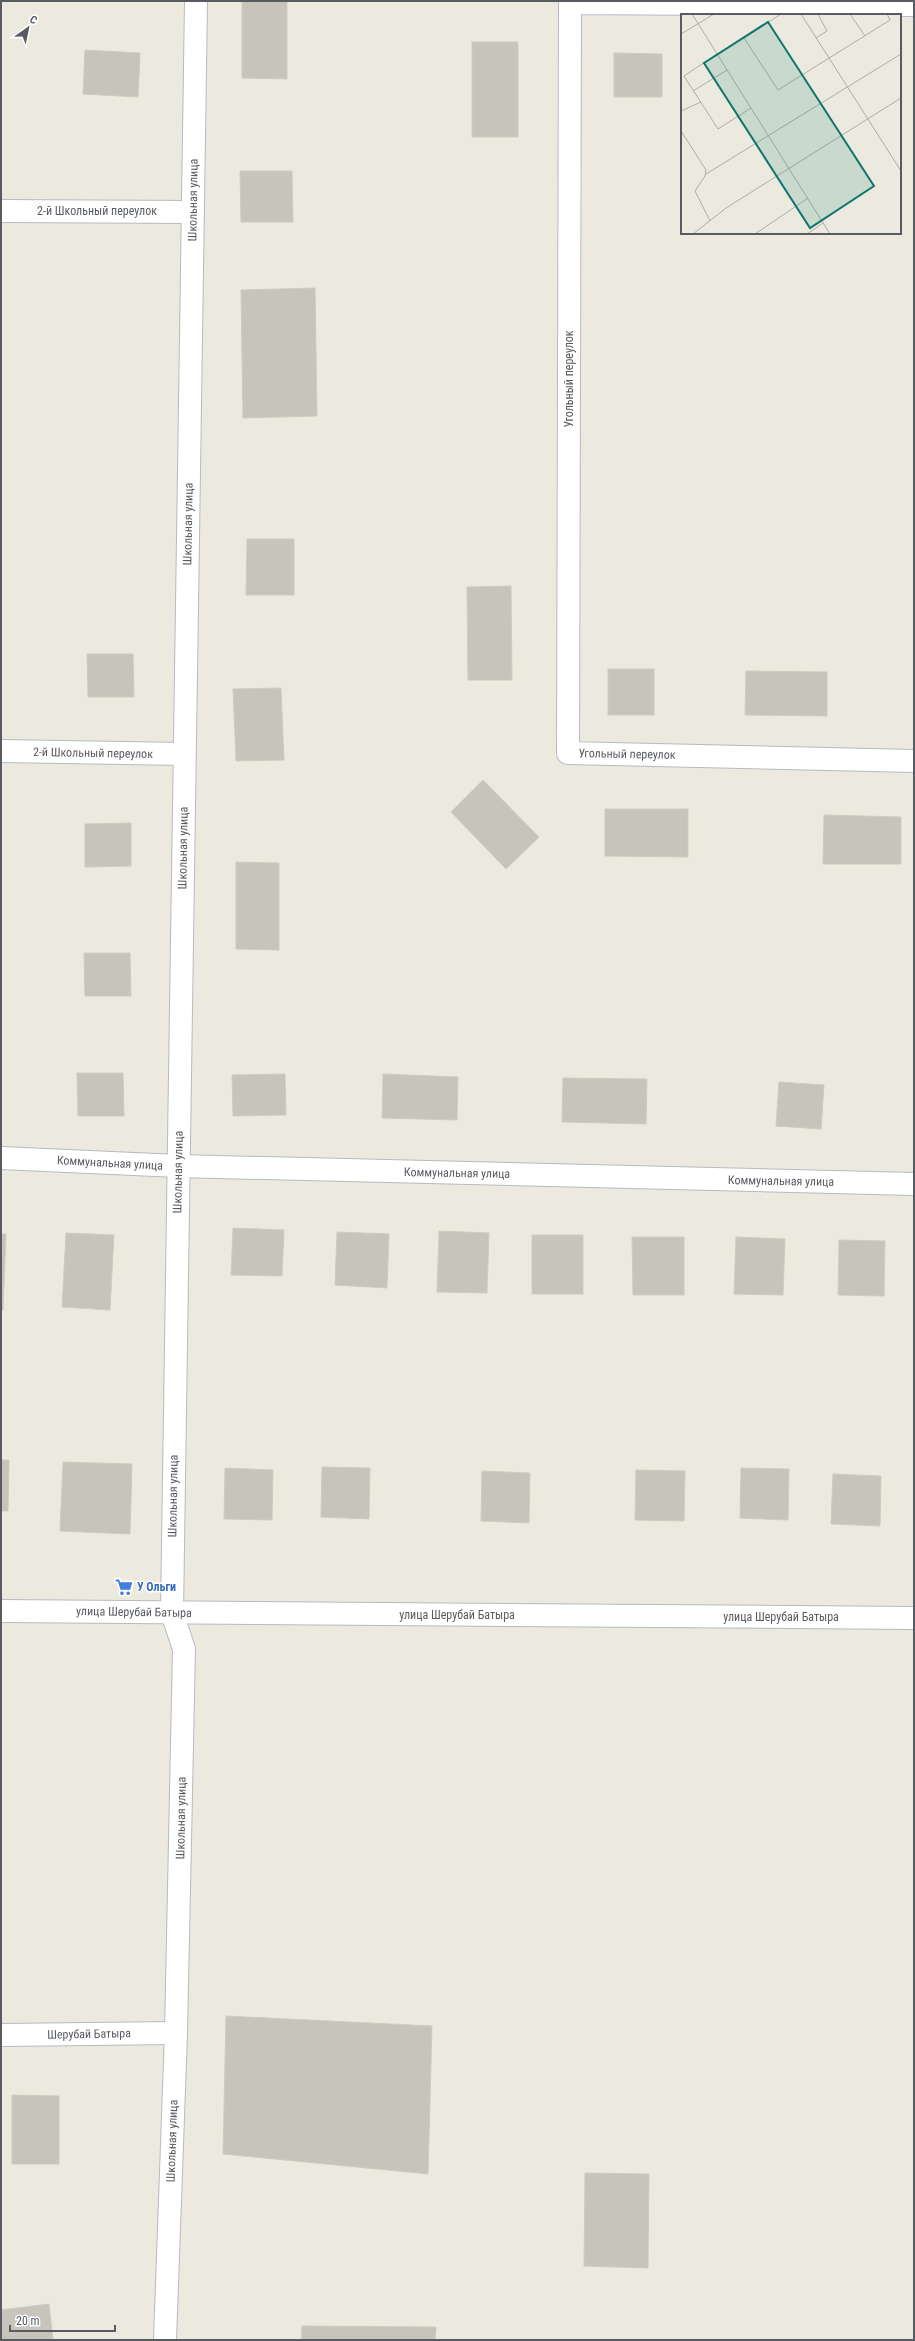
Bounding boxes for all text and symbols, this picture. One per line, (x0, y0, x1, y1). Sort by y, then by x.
north arrow (8, 8, 48, 48)
text: С (27, 13, 39, 27)
inset map (681, 14, 901, 234)
street label: Школьная улица (185, 158, 201, 241)
street label: 2-й Школьный переулок (37, 204, 157, 218)
street label: Угольный переулок (562, 330, 576, 428)
street label: Школьная улица (180, 482, 196, 565)
street label: 2-й Школьный переулок (33, 745, 153, 761)
street label: Угольный переулок (578, 746, 676, 762)
street label: Школьная улица (175, 806, 191, 889)
street label: Школьная улица (170, 1130, 186, 1213)
street label: Коммунальная улица (57, 1153, 164, 1173)
street label: Коммунальная улица (404, 1165, 510, 1181)
street label: Коммунальная улица (728, 1173, 834, 1189)
street label: Школьная улица (165, 1454, 181, 1537)
supermarket icon: У Ольги (114, 1577, 134, 1597)
place label: У Ольги (137, 1580, 176, 1594)
street label: улица Шерубай Батыра (76, 1604, 192, 1620)
street label: улица Шерубай Батыра (399, 1608, 515, 1622)
street label: улица Шерубай Батыра (723, 1610, 839, 1624)
street label: Школьная улица (173, 1776, 189, 1859)
street label: Шерубай Батыра (47, 2026, 131, 2042)
street label: Школьная улица (164, 2099, 180, 2183)
scale bar (10, 2307, 115, 2333)
text: 20 m (16, 2314, 40, 2328)

